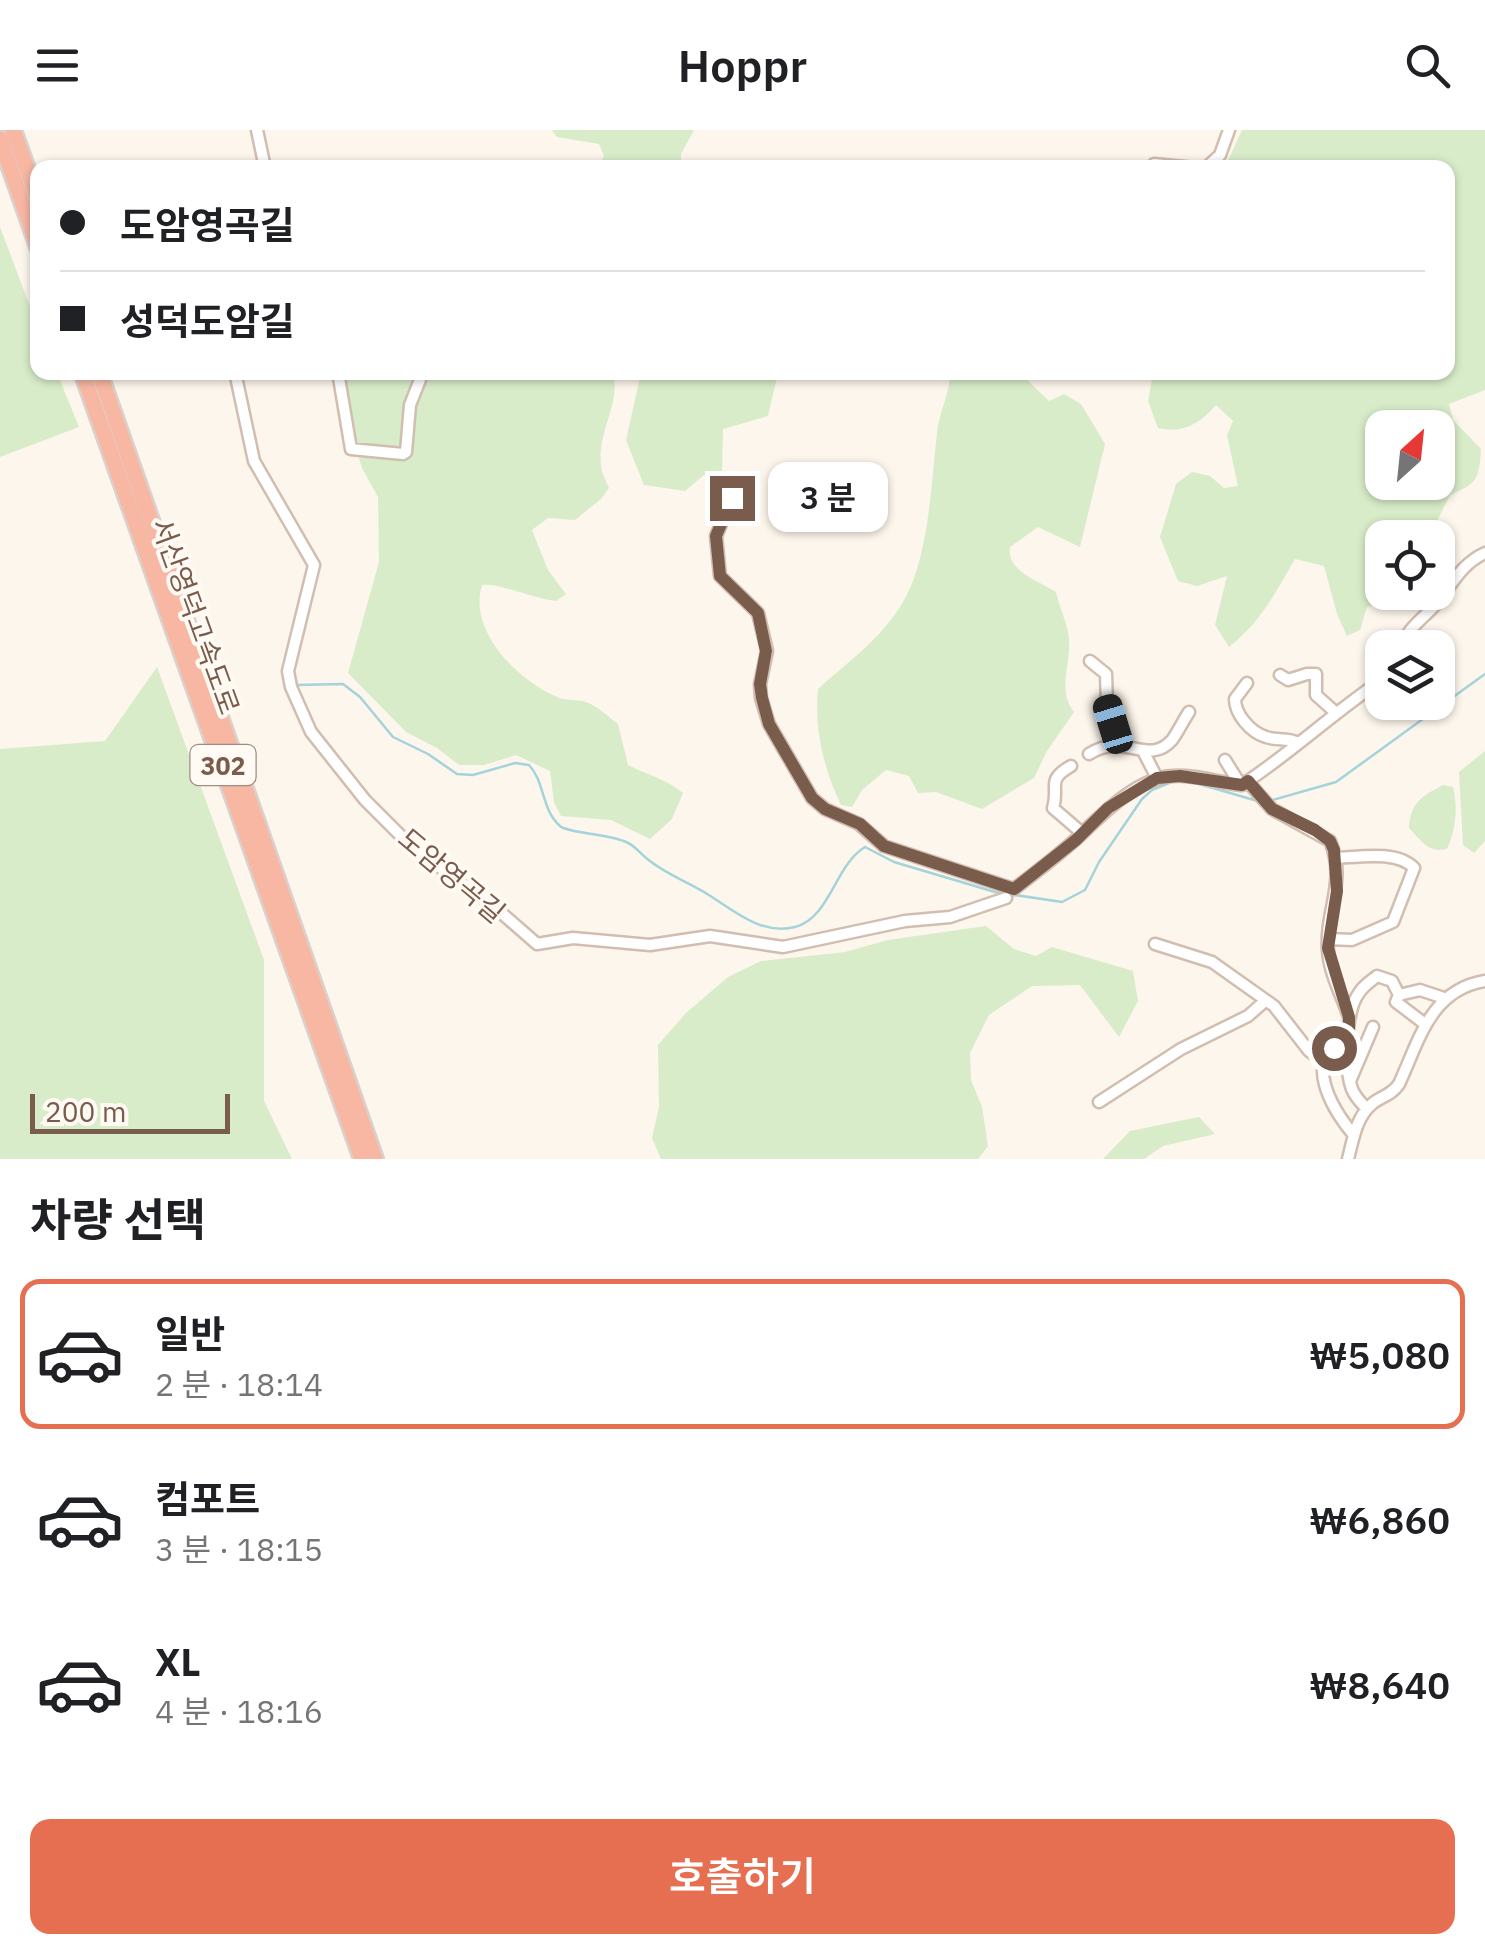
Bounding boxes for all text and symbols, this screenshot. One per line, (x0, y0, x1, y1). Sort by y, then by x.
text: Hoppr (678, 36, 807, 94)
icon: menu (30, 38, 85, 93)
icon: search (1400, 38, 1455, 93)
text: 도암영곡길 (120, 200, 295, 249)
text: 성덕도암길 (120, 296, 295, 345)
north arrow (1365, 410, 1455, 500)
map controls (1365, 410, 1455, 720)
callout: 3 분 (767, 463, 887, 533)
route end (710, 476, 755, 521)
text: 3 분 (800, 476, 856, 518)
street label: 서산영덕고속도로 (143, 513, 249, 719)
button: locate (1365, 520, 1455, 610)
button: layers (1365, 630, 1455, 720)
car (1090, 691, 1136, 757)
road number: 302 (190, 745, 256, 785)
street label: 도암영곡길 (391, 819, 513, 931)
route start (1312, 1026, 1357, 1071)
scale bar (30, 1089, 230, 1134)
text: 200 m (45, 1093, 126, 1130)
text: 차량 선택 (30, 1190, 206, 1248)
icon: car (35, 1309, 125, 1399)
text: 일반 (155, 1309, 225, 1358)
text: ₩5,080 (1309, 1330, 1450, 1379)
text: 2 분 · 18:14 (155, 1363, 323, 1405)
icon: car (35, 1474, 125, 1564)
text: 컴포트 (155, 1474, 260, 1523)
text: ₩6,860 (1309, 1495, 1450, 1544)
text: 3 분 · 18:15 (155, 1528, 323, 1570)
text: XL (155, 1637, 201, 1686)
icon: car (35, 1639, 125, 1729)
text: ₩8,640 (1309, 1660, 1450, 1709)
text: 4 분 · 18:16 (155, 1690, 323, 1732)
button: 호출하기 (30, 1819, 1455, 1934)

